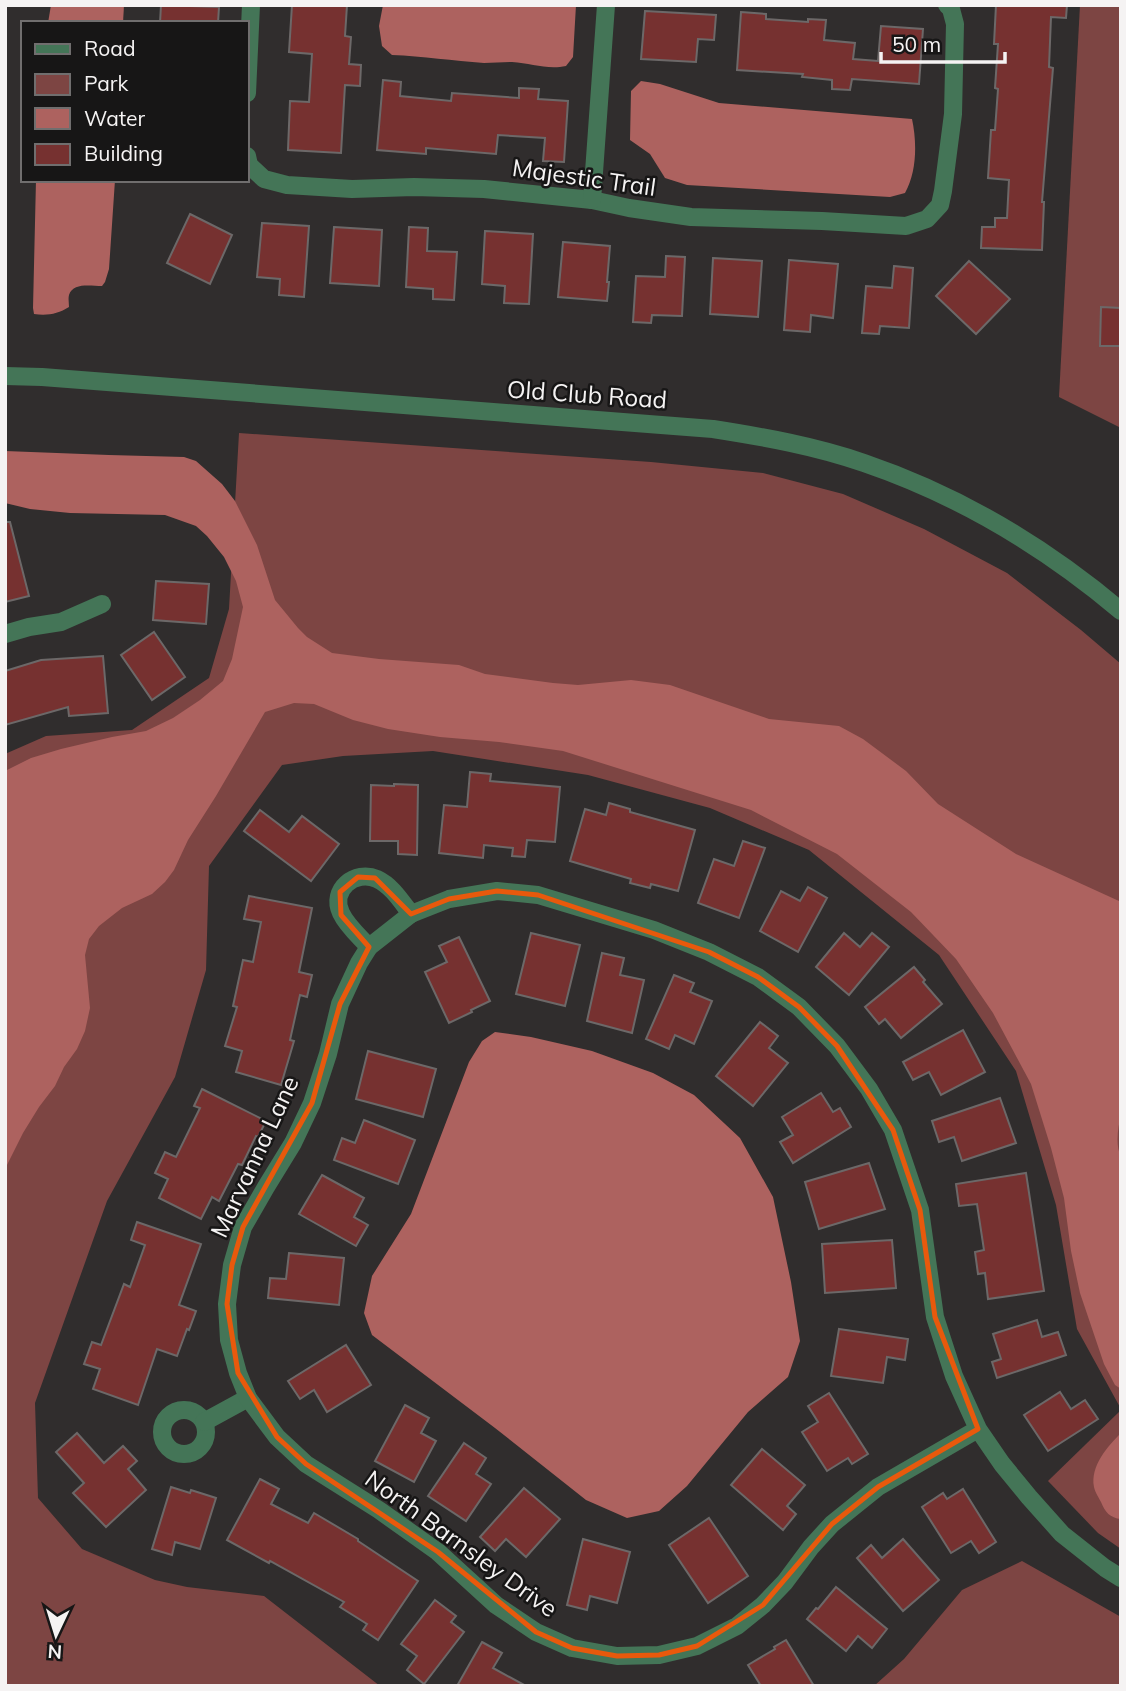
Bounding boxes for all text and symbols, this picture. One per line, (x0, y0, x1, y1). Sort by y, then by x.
legend (21, 21, 248, 182)
scale bar (881, 21, 1005, 65)
text: 50 m (892, 31, 941, 57)
text: Road (84, 35, 135, 61)
text: Park (84, 70, 128, 96)
text: Water (84, 105, 145, 131)
text: Building (84, 140, 163, 166)
street label: Majestic Trail (510, 152, 658, 202)
street label: Old Club Road (506, 373, 668, 415)
street label: Marvanna Lane (204, 1071, 305, 1242)
street label: North Barnsley Drive (359, 1463, 564, 1623)
north arrow (21, 1600, 91, 1670)
text: N (47, 1639, 63, 1664)

